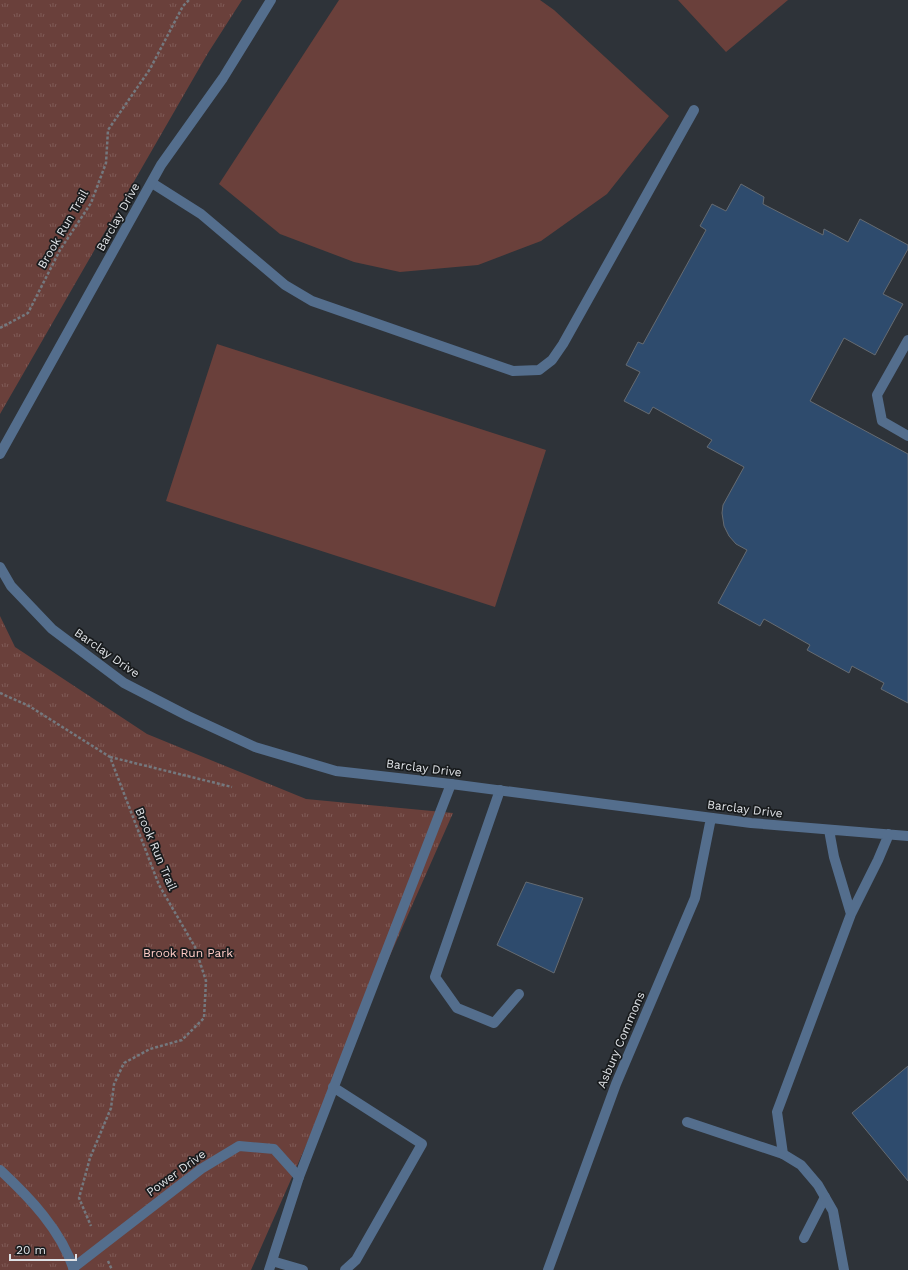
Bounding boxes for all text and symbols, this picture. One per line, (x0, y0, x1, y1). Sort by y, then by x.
street label: Barclay Drive (93, 180, 143, 254)
street label: Brook Run Trail (35, 187, 91, 271)
street label: Barclay Drive (72, 625, 142, 681)
street label: Barclay Drive (385, 756, 463, 780)
street label: Barclay Drive (706, 797, 784, 821)
street label: Brook Run Trail (132, 805, 180, 893)
park label: Brook Run Park (143, 946, 233, 960)
street label: Asbury Commons (594, 990, 648, 1090)
street label: Power Drive (144, 1147, 208, 1199)
scale bar (10, 1236, 76, 1262)
text: 20 m (16, 1243, 46, 1257)

